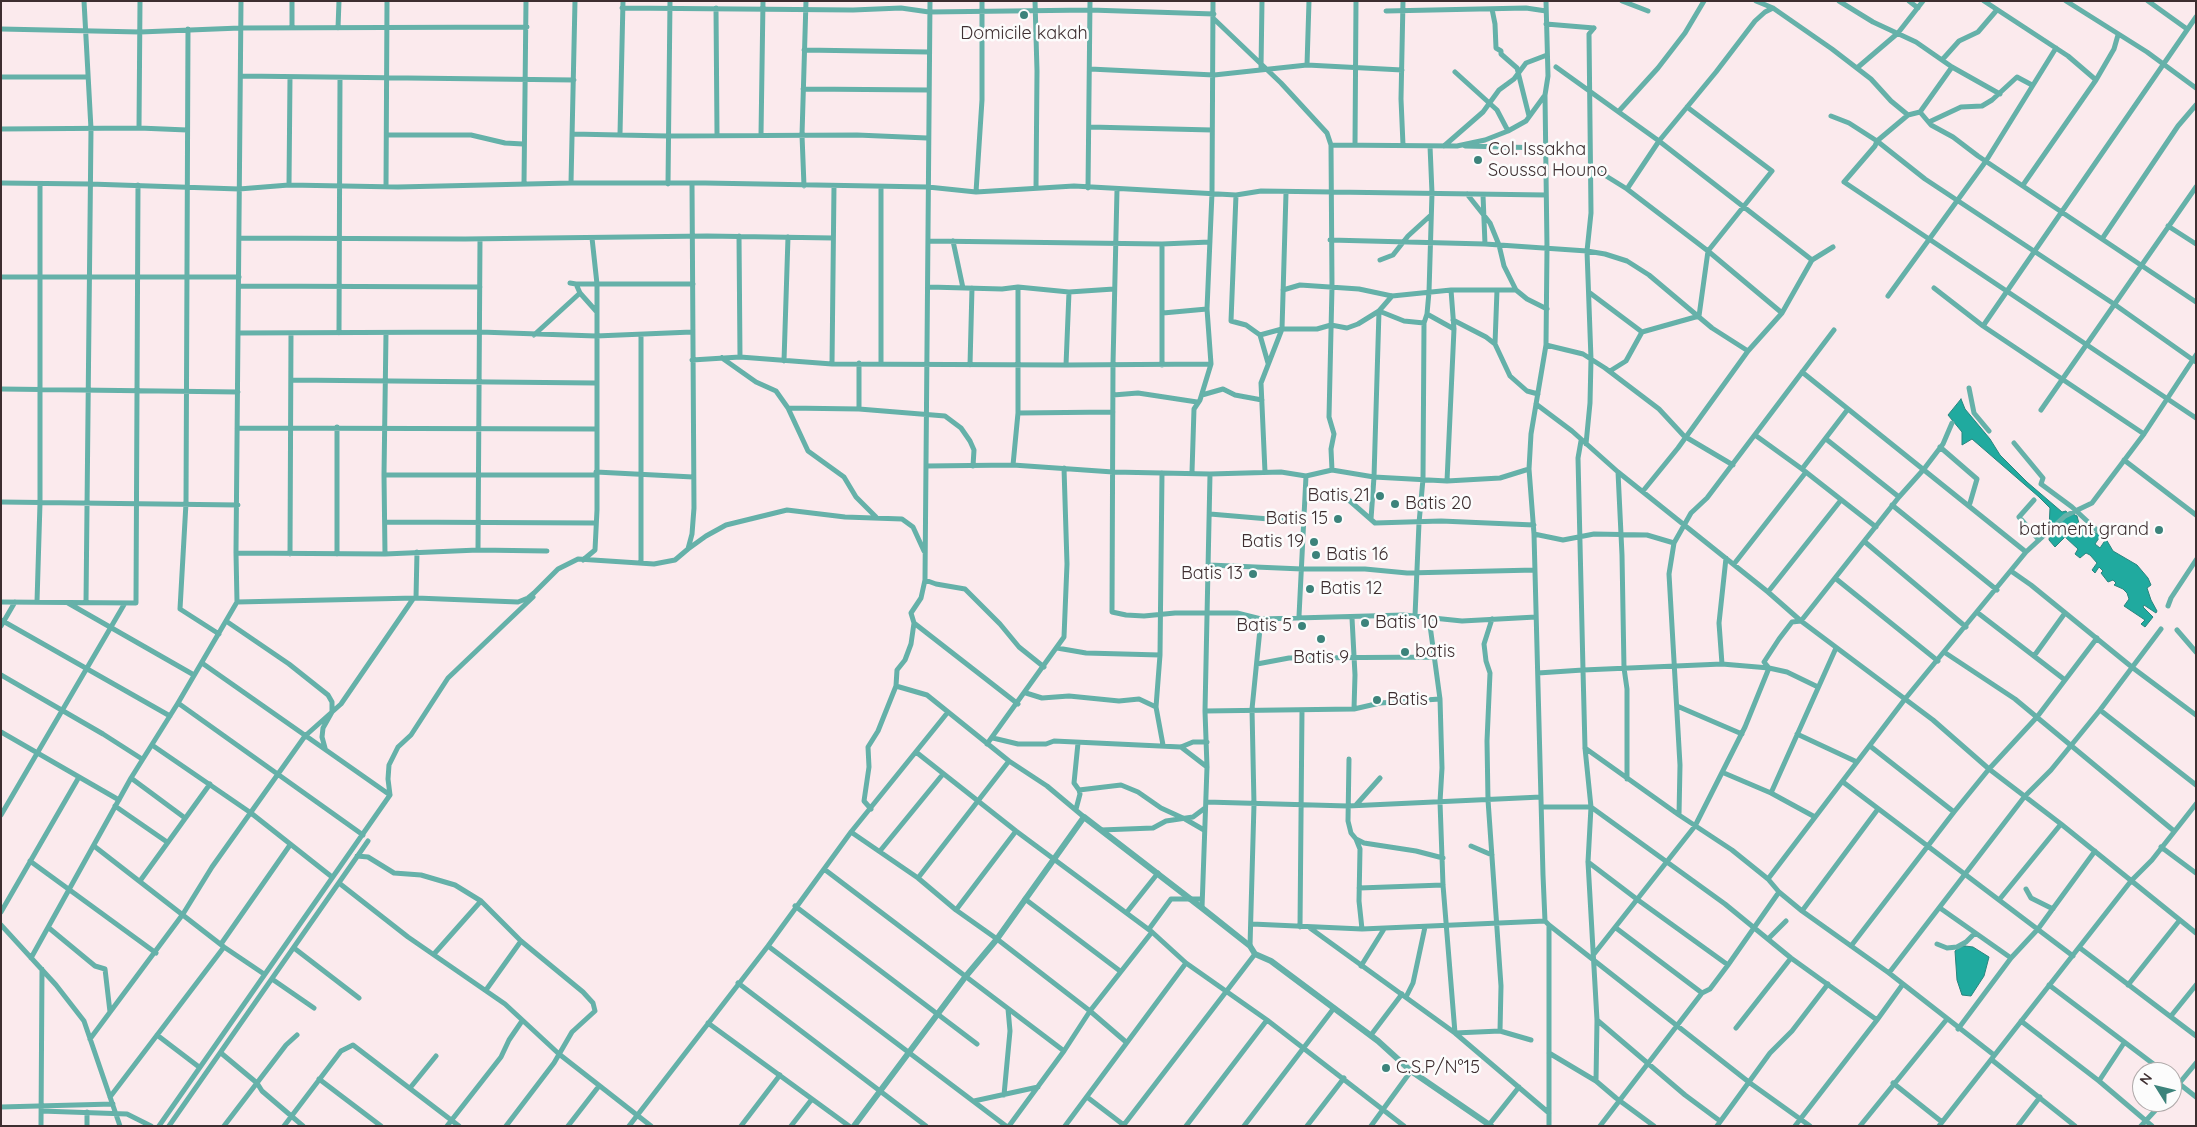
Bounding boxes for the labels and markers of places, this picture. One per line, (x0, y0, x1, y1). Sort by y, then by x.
marker: Domicile kakah (1018, 9, 1030, 21)
place label: Domicile kakah (960, 23, 1088, 45)
place label: Col. Issakha Soussa Houno (1488, 139, 1607, 182)
marker: Col. Issakha Soussa Houno (1472, 154, 1484, 166)
place label: Batis 21 (1307, 485, 1370, 507)
marker: Batis 21 (1374, 490, 1386, 502)
place label: Batis 20 (1405, 493, 1472, 515)
marker: Batis 20 (1389, 498, 1401, 510)
place label: Batis 15 (1266, 508, 1328, 530)
marker: Batis 15 (1332, 513, 1344, 525)
place label: batiment grand (2019, 519, 2149, 541)
marker: batiment grand (2153, 524, 2165, 536)
place label: Batis 19 (1241, 531, 1304, 553)
marker: Batis 19 (1308, 536, 1320, 548)
place label: Batis 16 (1326, 544, 1388, 566)
marker: Batis 16 (1310, 549, 1322, 561)
place label: Batis 13 (1181, 563, 1243, 585)
marker: Batis 13 (1247, 568, 1259, 580)
place label: Batis 12 (1320, 578, 1383, 600)
marker: Batis 12 (1304, 583, 1316, 595)
place label: Batis 10 (1375, 612, 1438, 634)
place label: Batis 5 (1236, 615, 1292, 637)
marker: Batis 10 (1359, 617, 1371, 629)
marker: Batis 5 (1296, 620, 1308, 632)
marker: Batis 9 (1315, 633, 1327, 645)
place label: batis (1415, 641, 1455, 663)
marker: batis (1399, 646, 1411, 658)
place label: Batis 9 (1293, 647, 1349, 669)
place label: Batis (1387, 689, 1428, 711)
marker: Batis (1371, 694, 1383, 706)
place label: C.S.P/N°15 (1396, 1057, 1480, 1079)
marker: C.S.P/N°15 (1380, 1062, 1392, 1074)

